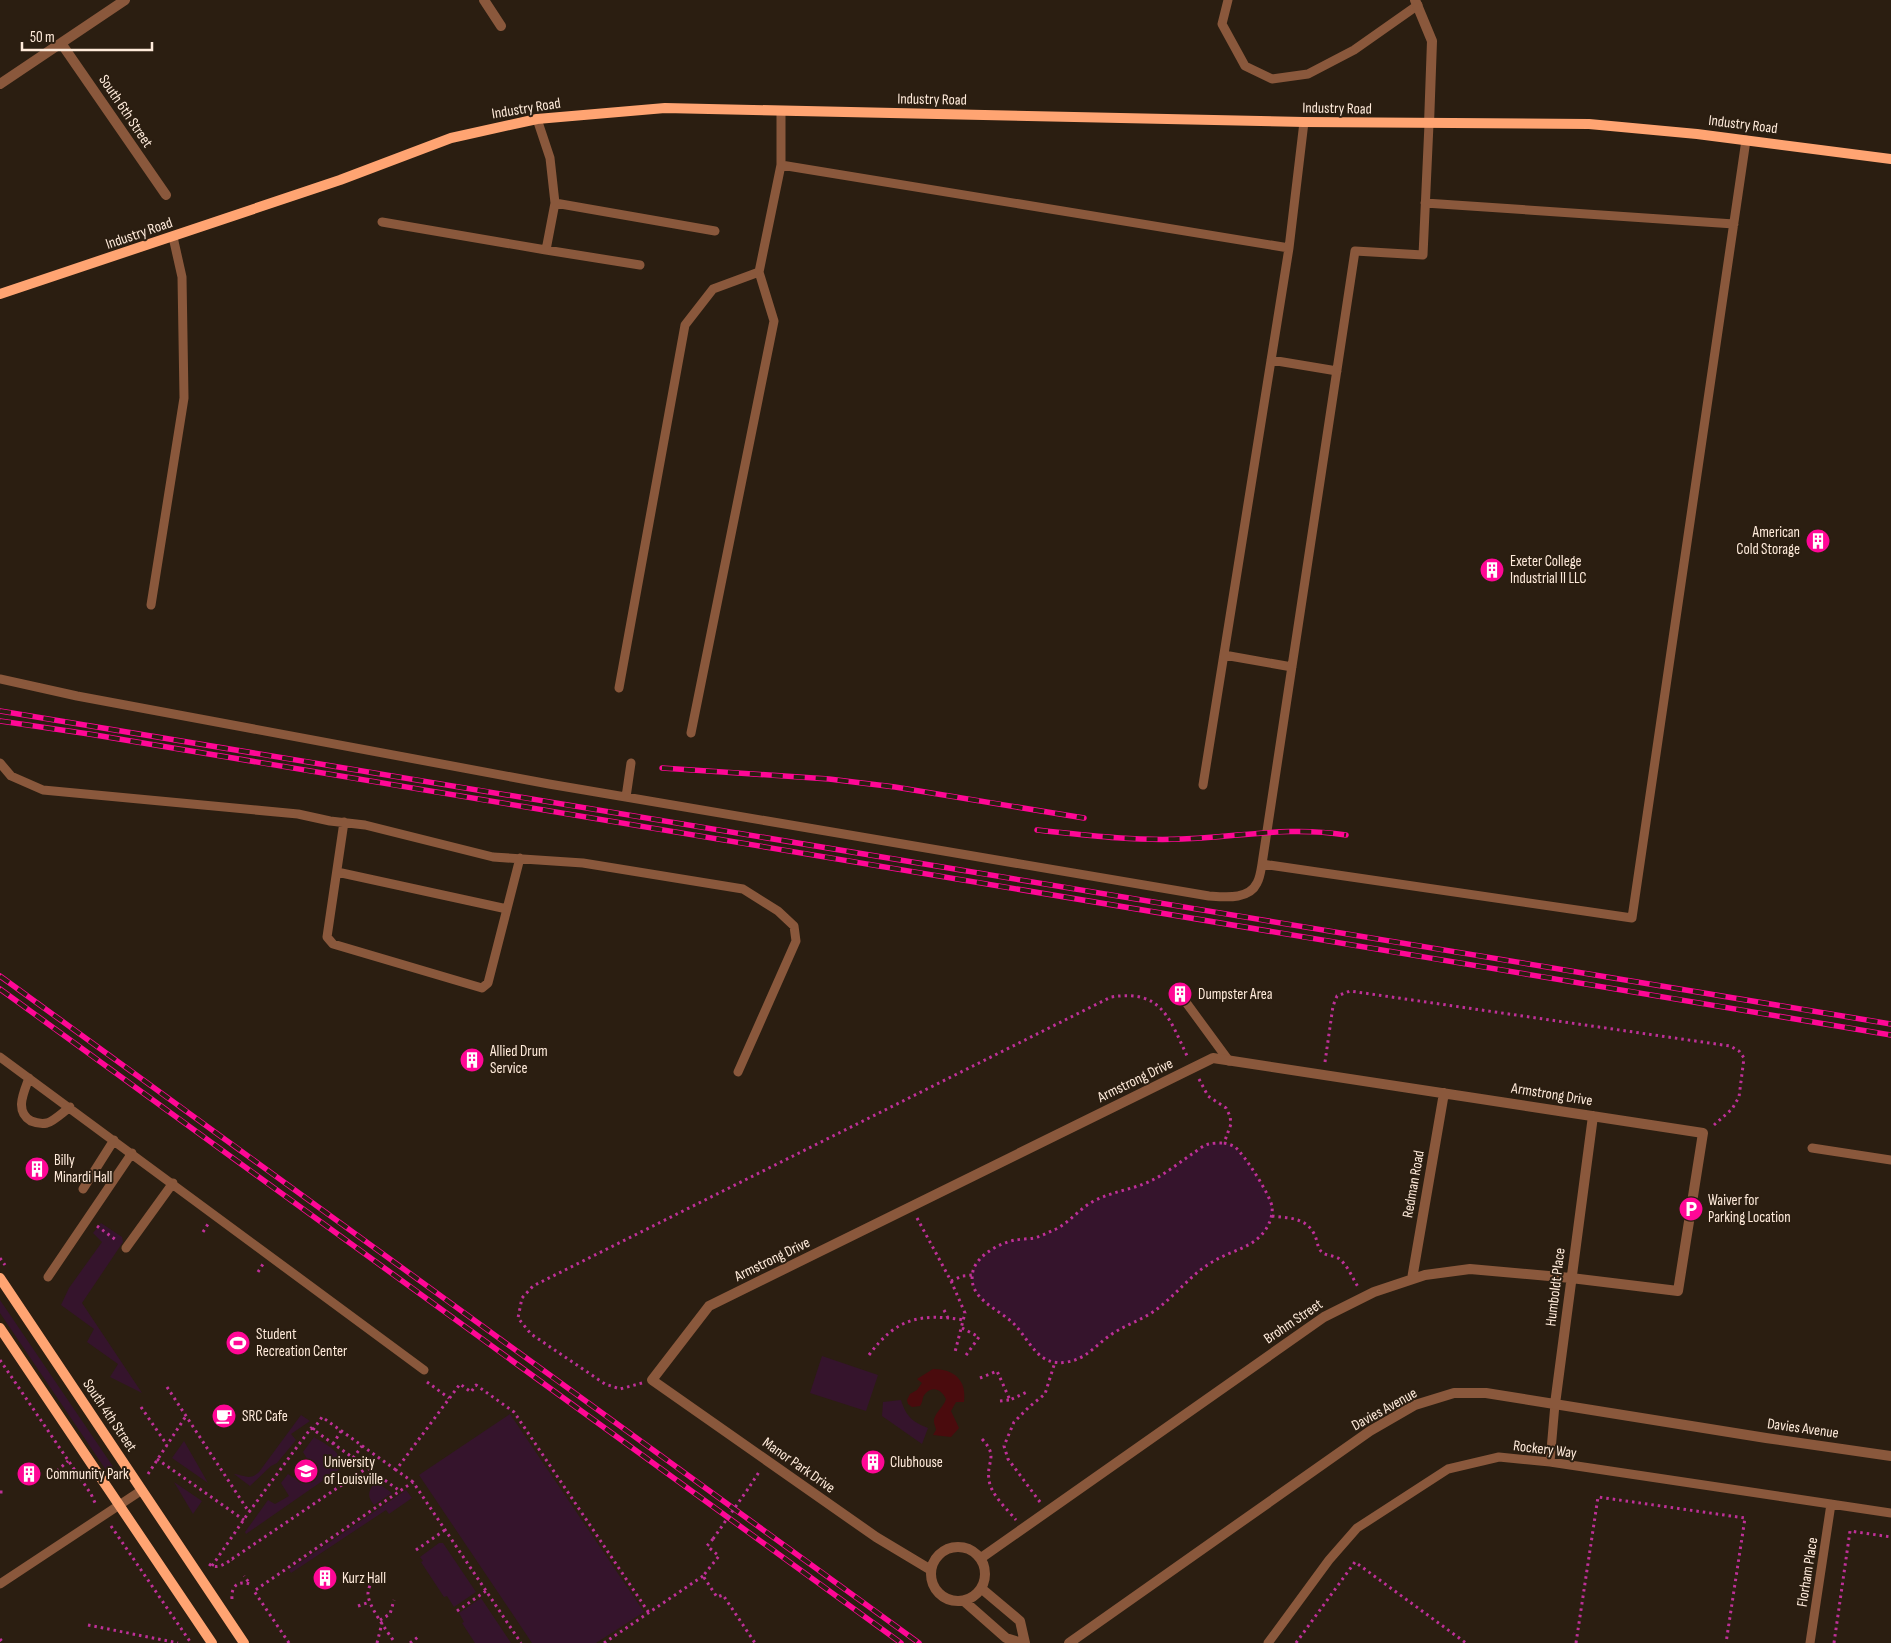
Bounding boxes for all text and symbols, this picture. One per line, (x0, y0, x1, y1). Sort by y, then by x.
scale bar (22, 20, 152, 52)
text: 50 m (30, 28, 55, 47)
street label: South 6th Street (94, 71, 157, 152)
street label: Industry Road (897, 89, 967, 110)
street label: Industry Road (490, 94, 562, 123)
street label: Industry Road (1302, 98, 1372, 119)
street label: Industry Road (1707, 111, 1779, 138)
street label: Industry Road (103, 213, 175, 254)
place label: American Cold Storage (1736, 523, 1800, 559)
building icon: American Cold Storage (1805, 528, 1831, 554)
place label: Exeter College Industrial II LLC (1510, 552, 1587, 588)
building icon: Exeter College Industrial II LLC (1479, 557, 1505, 583)
building icon: Dumpster Area (1167, 981, 1193, 1007)
place label: Dumpster Area (1198, 985, 1273, 1004)
place label: Allied Drum Service (489, 1042, 548, 1078)
building icon: Allied Drum Service (459, 1047, 485, 1073)
street label: Armstrong Drive (1093, 1054, 1176, 1107)
street label: Armstrong Drive (1509, 1079, 1594, 1110)
street label: Redman Road (1398, 1149, 1429, 1219)
place label: Billy Minardi Hall (54, 1151, 112, 1187)
building icon: Billy Minardi Hall (24, 1156, 50, 1182)
place label: Waiver for Parking Location (1708, 1191, 1791, 1227)
parking icon: Waiver for Parking Location (1678, 1196, 1704, 1222)
street label: Armstrong Drive (730, 1233, 813, 1286)
street label: Humboldt Place (1541, 1247, 1570, 1327)
street label: Brohm Street (1260, 1295, 1327, 1348)
place label: Student Recreation Center (256, 1325, 348, 1361)
sports icon: Student Recreation Center (225, 1330, 251, 1356)
street label: South 4th Street (78, 1375, 141, 1456)
street label: Davies Avenue (1348, 1384, 1420, 1435)
cafe icon: SRC Cafe (211, 1403, 237, 1429)
place label: SRC Cafe (242, 1407, 288, 1426)
street label: Davies Avenue (1766, 1414, 1840, 1443)
street label: Manor Park Drive (759, 1433, 839, 1497)
street label: Rockery Way (1512, 1436, 1578, 1463)
building icon: Clubhouse (860, 1449, 886, 1475)
place label: University of Louisville (324, 1453, 383, 1489)
place label: Clubhouse (890, 1453, 943, 1472)
school or university icon: University of Louisville (293, 1458, 319, 1484)
building icon: Community Park (16, 1461, 42, 1487)
place label: Community Park (46, 1465, 129, 1484)
street label: Florham Place (1793, 1536, 1822, 1608)
building icon: Kurz Hall (312, 1565, 338, 1591)
place label: Kurz Hall (342, 1569, 386, 1588)

